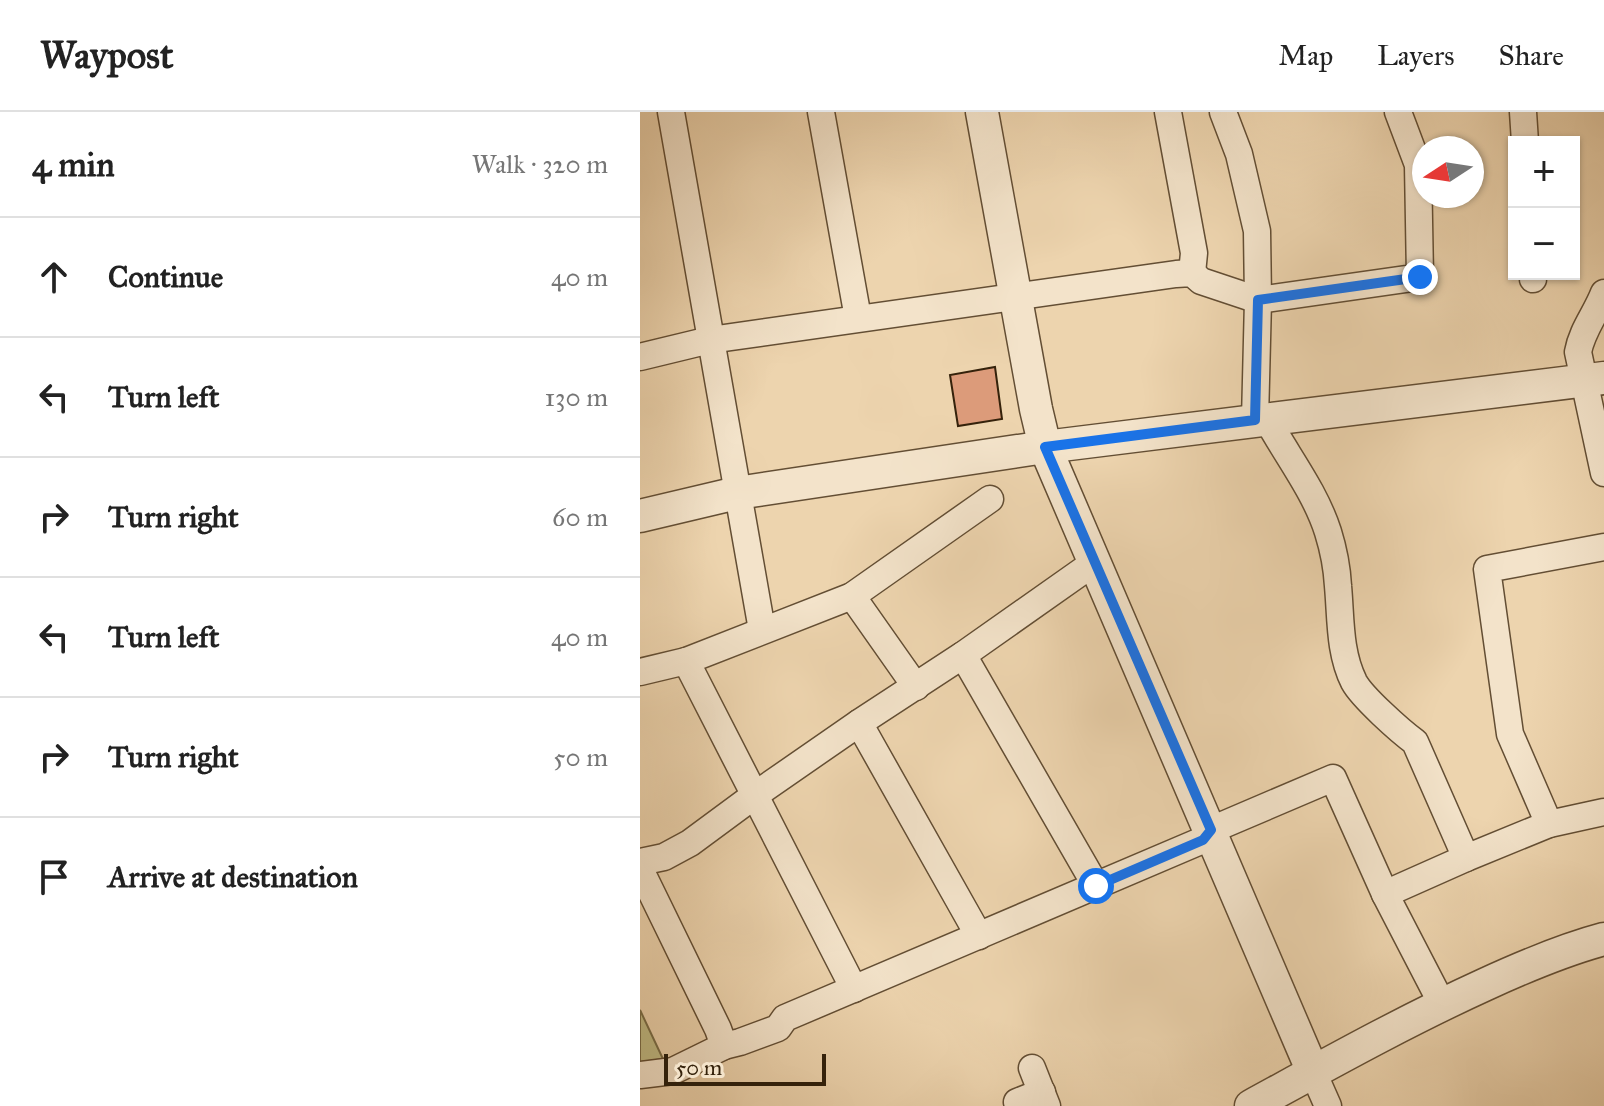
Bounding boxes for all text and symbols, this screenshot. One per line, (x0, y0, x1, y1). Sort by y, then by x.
text: Waypost (40, 32, 173, 78)
text: Map (1278, 38, 1333, 73)
text: Layers (1377, 38, 1455, 73)
text: Share (1499, 38, 1564, 73)
north arrow (1412, 136, 1484, 208)
map controls (1508, 136, 1580, 280)
button: + (1508, 136, 1580, 208)
text: 4 min (32, 144, 115, 185)
text: Walk · 320 m (472, 148, 608, 180)
button: − (1508, 208, 1580, 280)
icon: ahead (32, 255, 76, 299)
text: Continue (108, 259, 223, 295)
route end (1402, 259, 1438, 295)
text: 40 m (551, 261, 608, 293)
icon: left (32, 375, 76, 419)
text: Turn left (108, 379, 219, 415)
text: 130 m (545, 381, 608, 413)
icon: right (32, 495, 76, 539)
text: Turn right (108, 499, 239, 535)
text: 60 m (552, 501, 608, 533)
icon: left (32, 615, 76, 659)
text: Turn left (108, 619, 219, 655)
text: 40 m (551, 621, 608, 653)
icon: right (32, 735, 76, 779)
text: Turn right (108, 739, 239, 775)
text: 50 m (553, 741, 608, 773)
icon: arrive (32, 855, 76, 899)
text: Arrive at destination (108, 859, 358, 895)
route start (1078, 868, 1114, 904)
scale bar (664, 1050, 826, 1086)
text: 50 m (676, 1054, 722, 1081)

